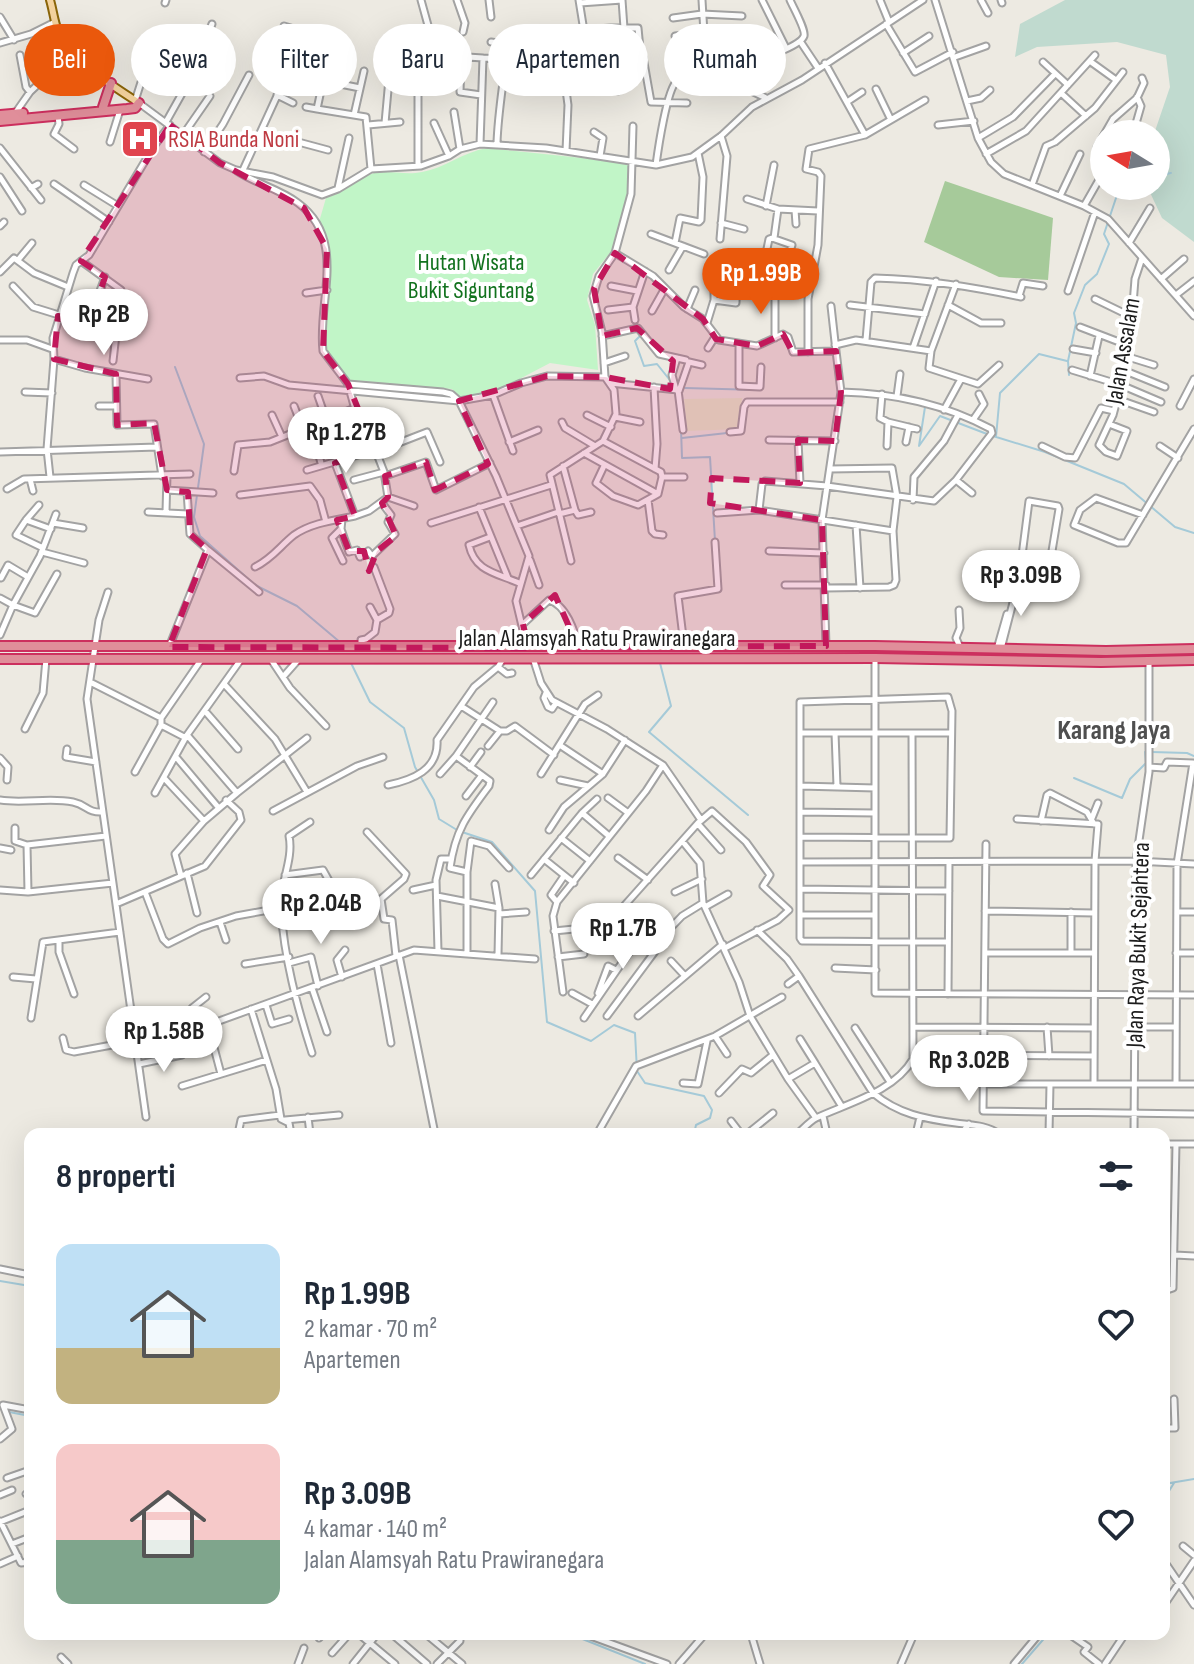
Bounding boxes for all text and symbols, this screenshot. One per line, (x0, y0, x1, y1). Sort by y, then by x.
chip: Beli (24, 24, 115, 96)
chip: Sewa (131, 24, 236, 96)
chip: Filter (252, 24, 357, 96)
chip: Baru (373, 24, 472, 96)
chip: Apartemen (488, 24, 648, 96)
chip: Rumah (664, 24, 786, 96)
hospital icon: RSIA Bunda Noni (119, 118, 161, 160)
north arrow (1090, 120, 1170, 200)
map controls (1090, 120, 1170, 200)
place label: RSIA Bunda Noni (168, 125, 299, 154)
park label: Hutan Wisata Bukit Siguntang (408, 248, 534, 305)
pin: Rp 1.99B (678, 248, 844, 316)
text: Rp 1.99B (720, 258, 802, 289)
pin: Rp 2B (48, 289, 160, 357)
street label: Jalan Assalam (1099, 296, 1147, 407)
text: Rp 2B (78, 299, 130, 330)
pin: Rp 1.27B (263, 407, 429, 475)
text: Rp 1.27B (306, 417, 386, 448)
pin: Rp 3.09B (938, 550, 1104, 618)
text: Rp 3.09B (980, 560, 1062, 591)
street label: Jalan Alamsyah Ratu Prawiranegara (457, 624, 736, 653)
district label: Karang Jaya (1057, 714, 1171, 747)
street label: Jalan Raya Bukit Sejahtera (1120, 842, 1156, 1049)
pin: Rp 2.04B (238, 878, 404, 946)
text: Rp 2.04B (280, 888, 362, 919)
pin: Rp 1.7B (549, 903, 697, 971)
text: Rp 1.7B (589, 913, 657, 944)
pin: Rp 1.58B (81, 1006, 247, 1074)
text: Rp 1.58B (124, 1016, 204, 1047)
pin: Rp 3.02B (886, 1035, 1052, 1103)
text: Rp 3.02B (928, 1045, 1010, 1076)
icon: filters (1094, 1154, 1138, 1198)
text: 8 properti (56, 1156, 175, 1197)
text: Rp 1.99B (304, 1273, 411, 1314)
icon: home (120, 1276, 216, 1372)
icon: heart (1094, 1302, 1138, 1346)
text: 2 kamar · 70 m² (304, 1314, 437, 1345)
text: Apartemen (304, 1345, 401, 1376)
text: Rp 3.09B (304, 1473, 411, 1514)
icon: home (120, 1476, 216, 1572)
icon: heart (1094, 1502, 1138, 1546)
text: 4 kamar · 140 m² (304, 1514, 447, 1545)
text: Jalan Alamsyah Ratu Prawiranegara (304, 1545, 604, 1576)

